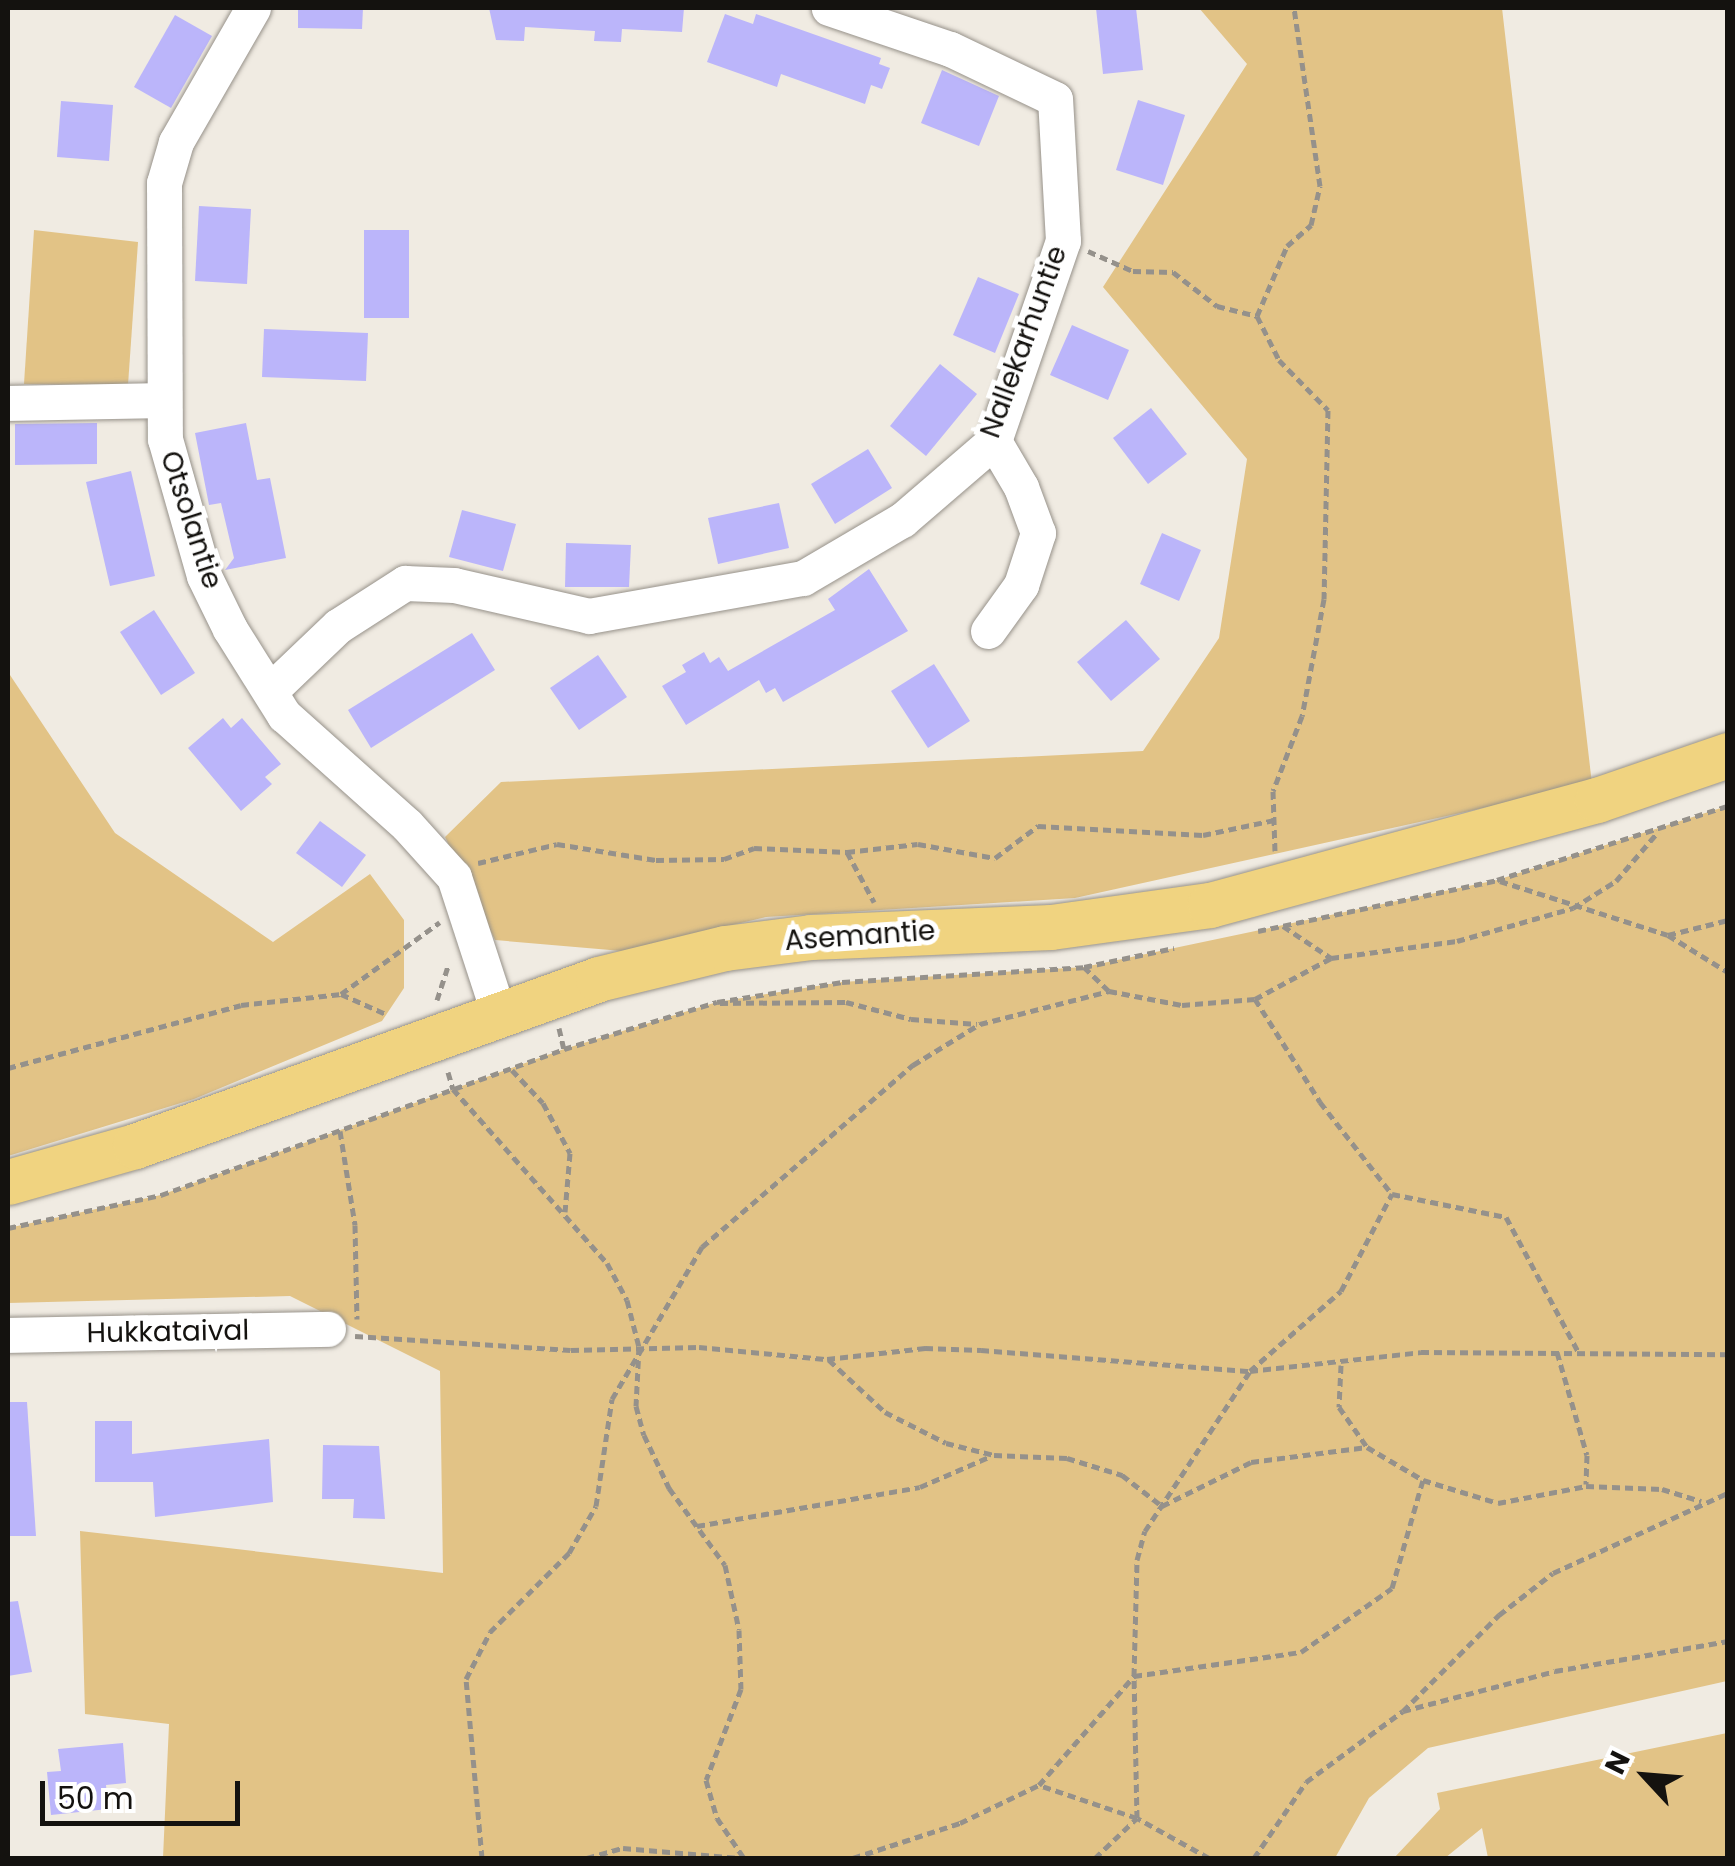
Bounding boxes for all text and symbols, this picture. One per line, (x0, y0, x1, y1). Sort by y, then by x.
street label: Nallekarhuntie (974, 241, 1074, 443)
street label: Otsolantie (153, 447, 229, 593)
street label: Asemantie (784, 914, 936, 958)
street label: Hukkataival (86, 1314, 250, 1350)
north arrow (1595, 1726, 1695, 1826)
text: N (1595, 1745, 1640, 1781)
scale bar (45, 1761, 245, 1823)
text: 50 m (57, 1777, 134, 1820)

